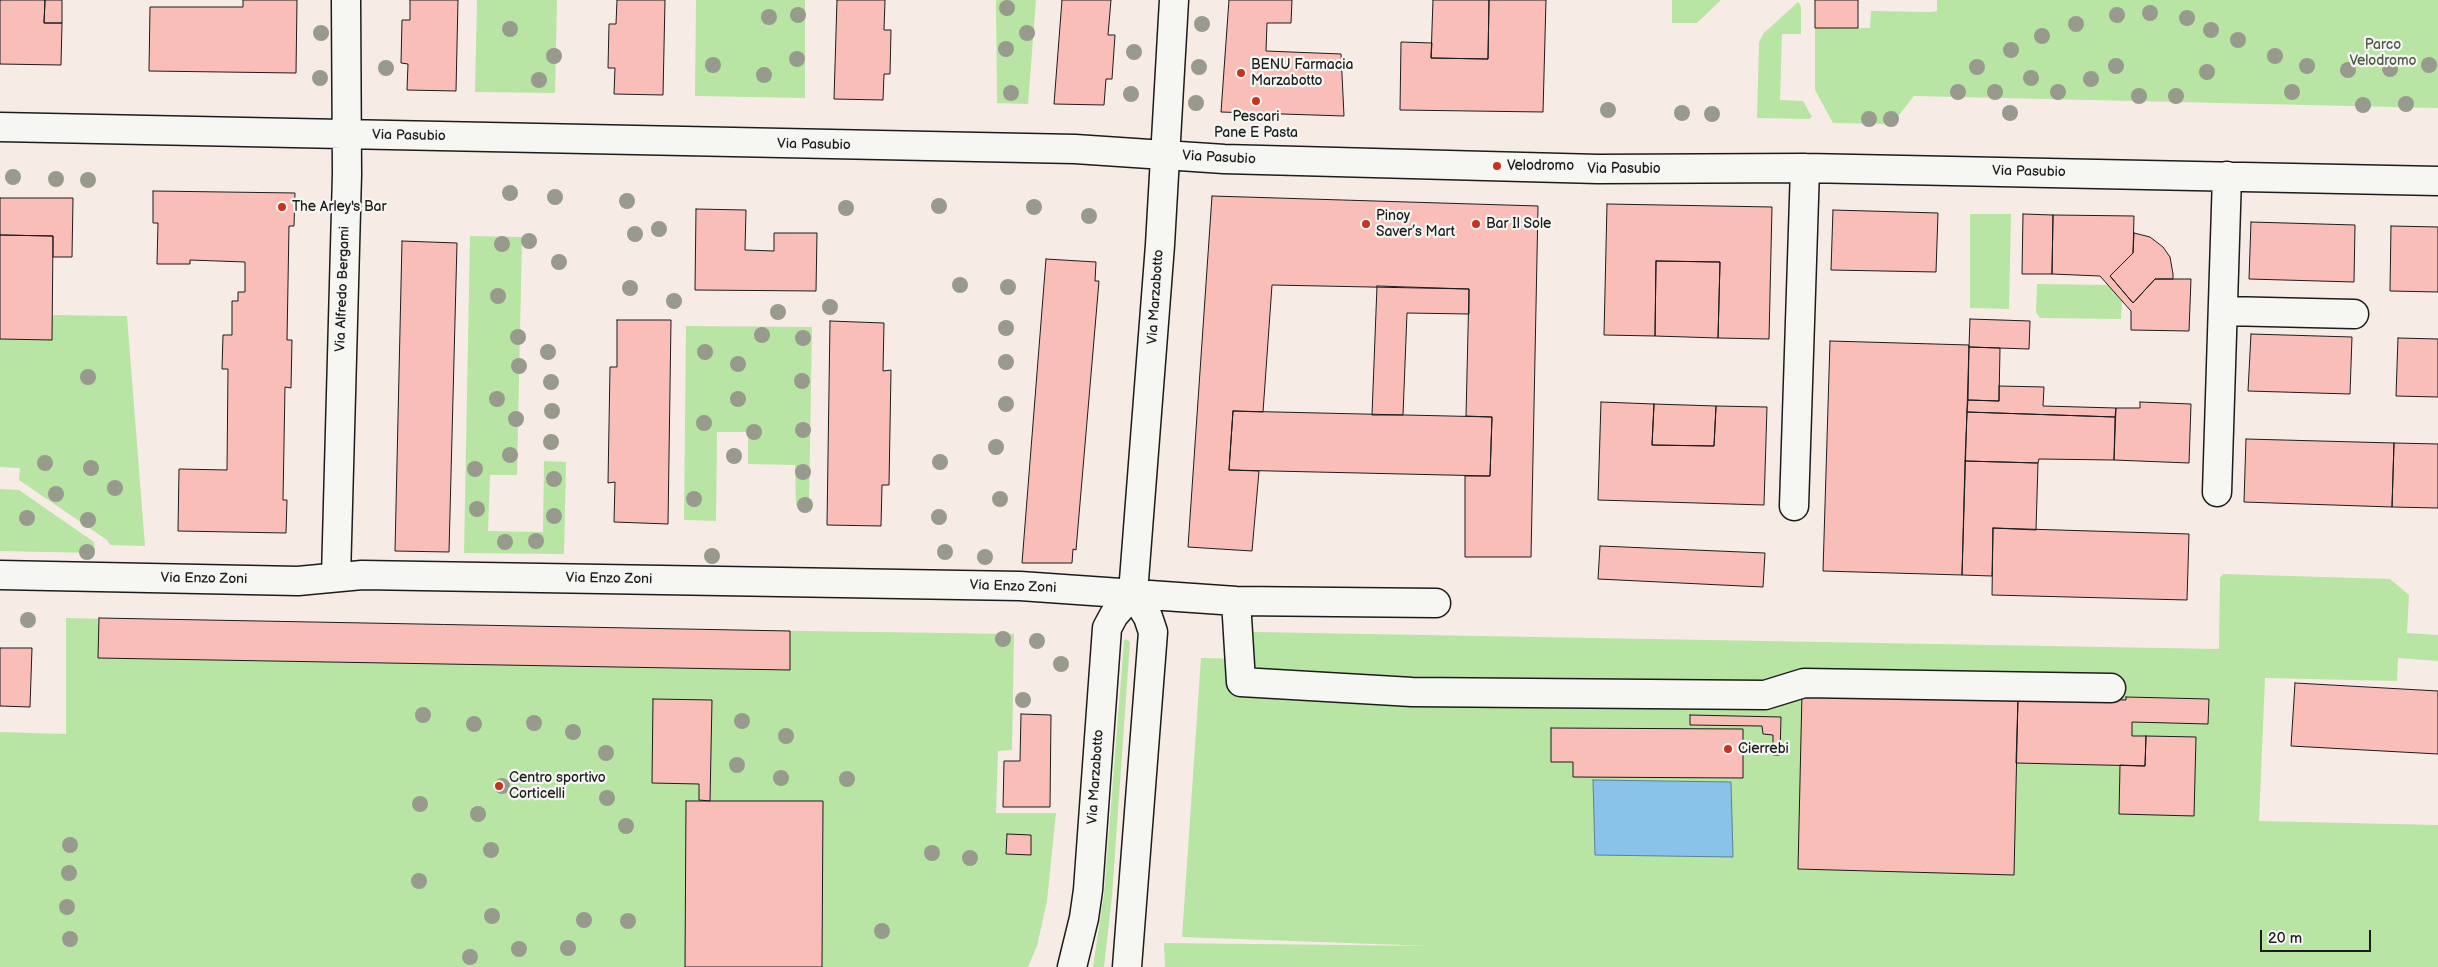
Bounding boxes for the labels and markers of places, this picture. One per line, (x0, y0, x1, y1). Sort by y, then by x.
place label: BENU Farmacia Marzabotto (1251, 57, 1353, 90)
marker: BENU Farmacia Marzabotto (1235, 67, 1247, 79)
marker: Pescari Pane E Pasta (1250, 95, 1262, 107)
place label: Pescari Pane E Pasta (1214, 109, 1298, 142)
place label: Velodromo (1507, 158, 1574, 174)
marker: Velodromo (1491, 160, 1503, 172)
place label: The Arley's Bar (292, 199, 386, 215)
marker: The Arley's Bar (276, 201, 288, 213)
place label: Pinoy Saver’s Mart (1376, 208, 1455, 240)
place label: Bar Il Sole (1486, 216, 1551, 232)
marker: Pinoy Saver’s Mart (1360, 218, 1372, 230)
marker: Bar Il Sole (1470, 218, 1482, 230)
place label: Cierrebi (1738, 741, 1789, 757)
marker: Cierrebi (1722, 743, 1734, 755)
place label: Centro sportivo Corticelli (509, 770, 606, 802)
marker: Centro sportivo Corticelli (493, 780, 505, 792)

